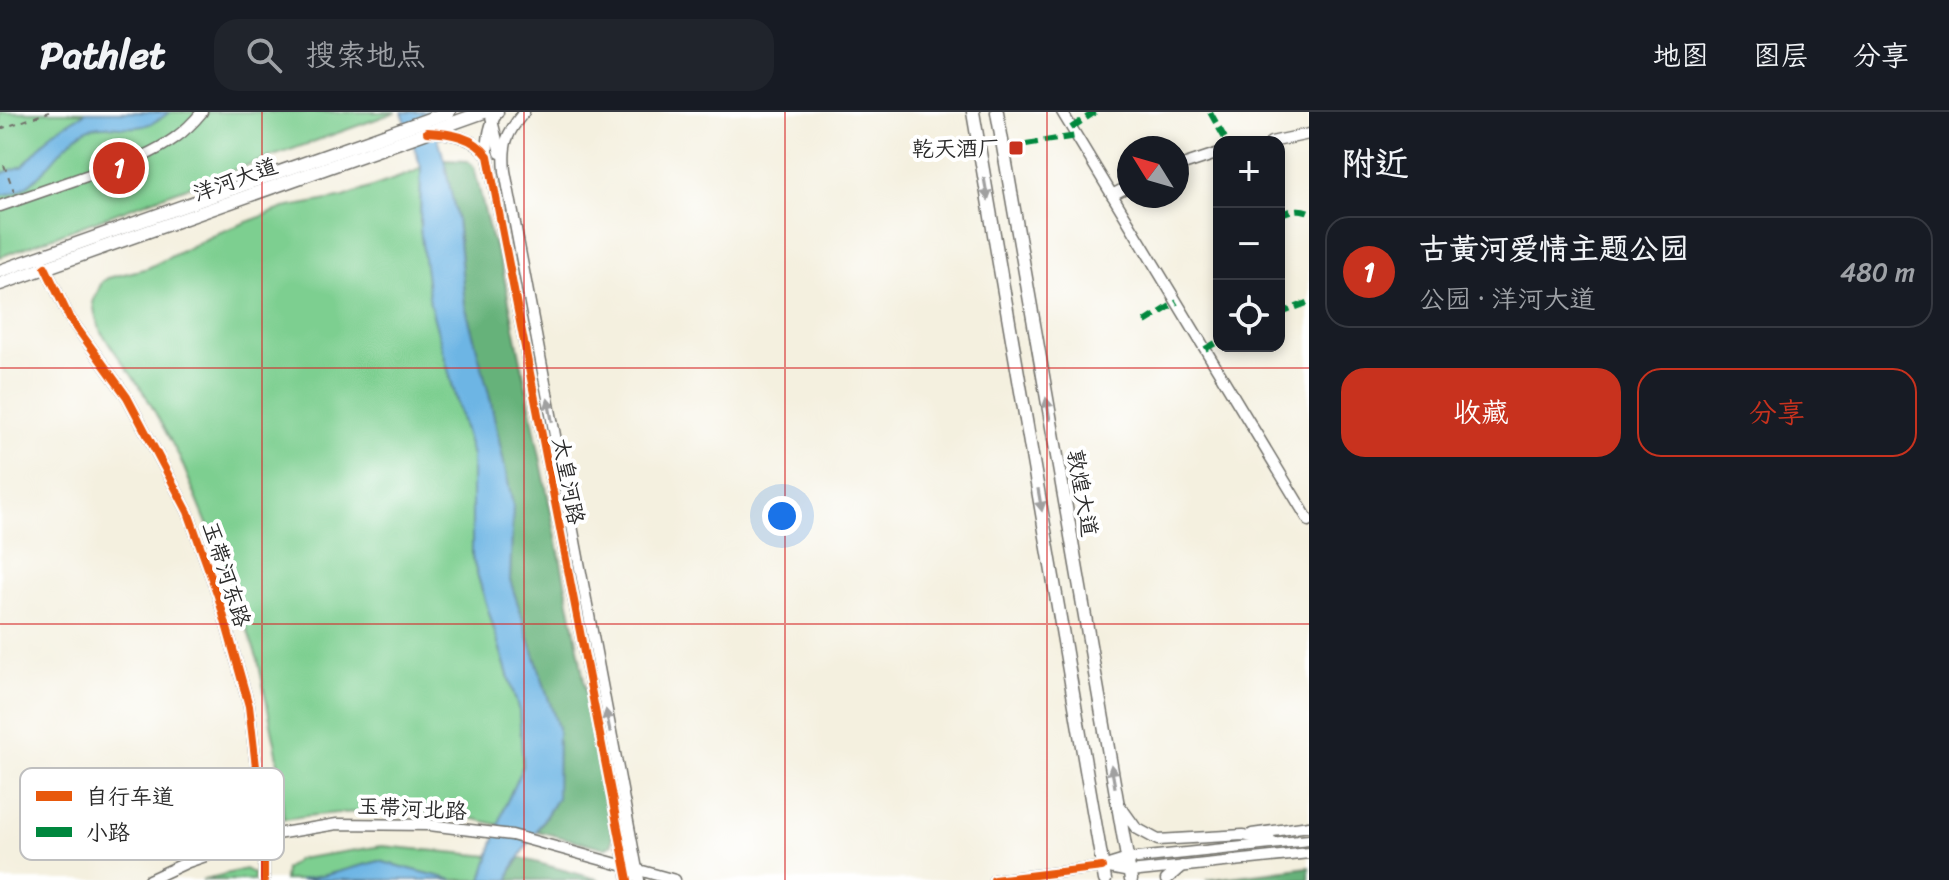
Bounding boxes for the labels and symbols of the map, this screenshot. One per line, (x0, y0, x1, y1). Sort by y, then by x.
place label: 乾天酒厂 (912, 129, 1000, 168)
north arrow (1117, 136, 1189, 208)
pin: 1 (93, 138, 145, 198)
marker: 乾天酒厂 (1007, 139, 1025, 157)
street label: 洋河大道 (187, 146, 283, 213)
one-way arrow (980, 177, 993, 202)
one-way arrow (1041, 397, 1054, 422)
one-way arrow (543, 398, 555, 423)
street label: 太皇河路 (541, 434, 596, 528)
street label: 敦煌大道 (1056, 446, 1109, 540)
one-way arrow (1034, 488, 1047, 513)
your location (762, 496, 802, 536)
street label: 玉带河东路 (191, 516, 262, 632)
one-way arrow (602, 708, 614, 733)
one-way arrow (1106, 763, 1118, 788)
legend (20, 768, 284, 860)
text: 自行车道 (86, 777, 174, 816)
street label: 玉带河北路 (356, 786, 468, 831)
text: 小路 (86, 813, 130, 852)

